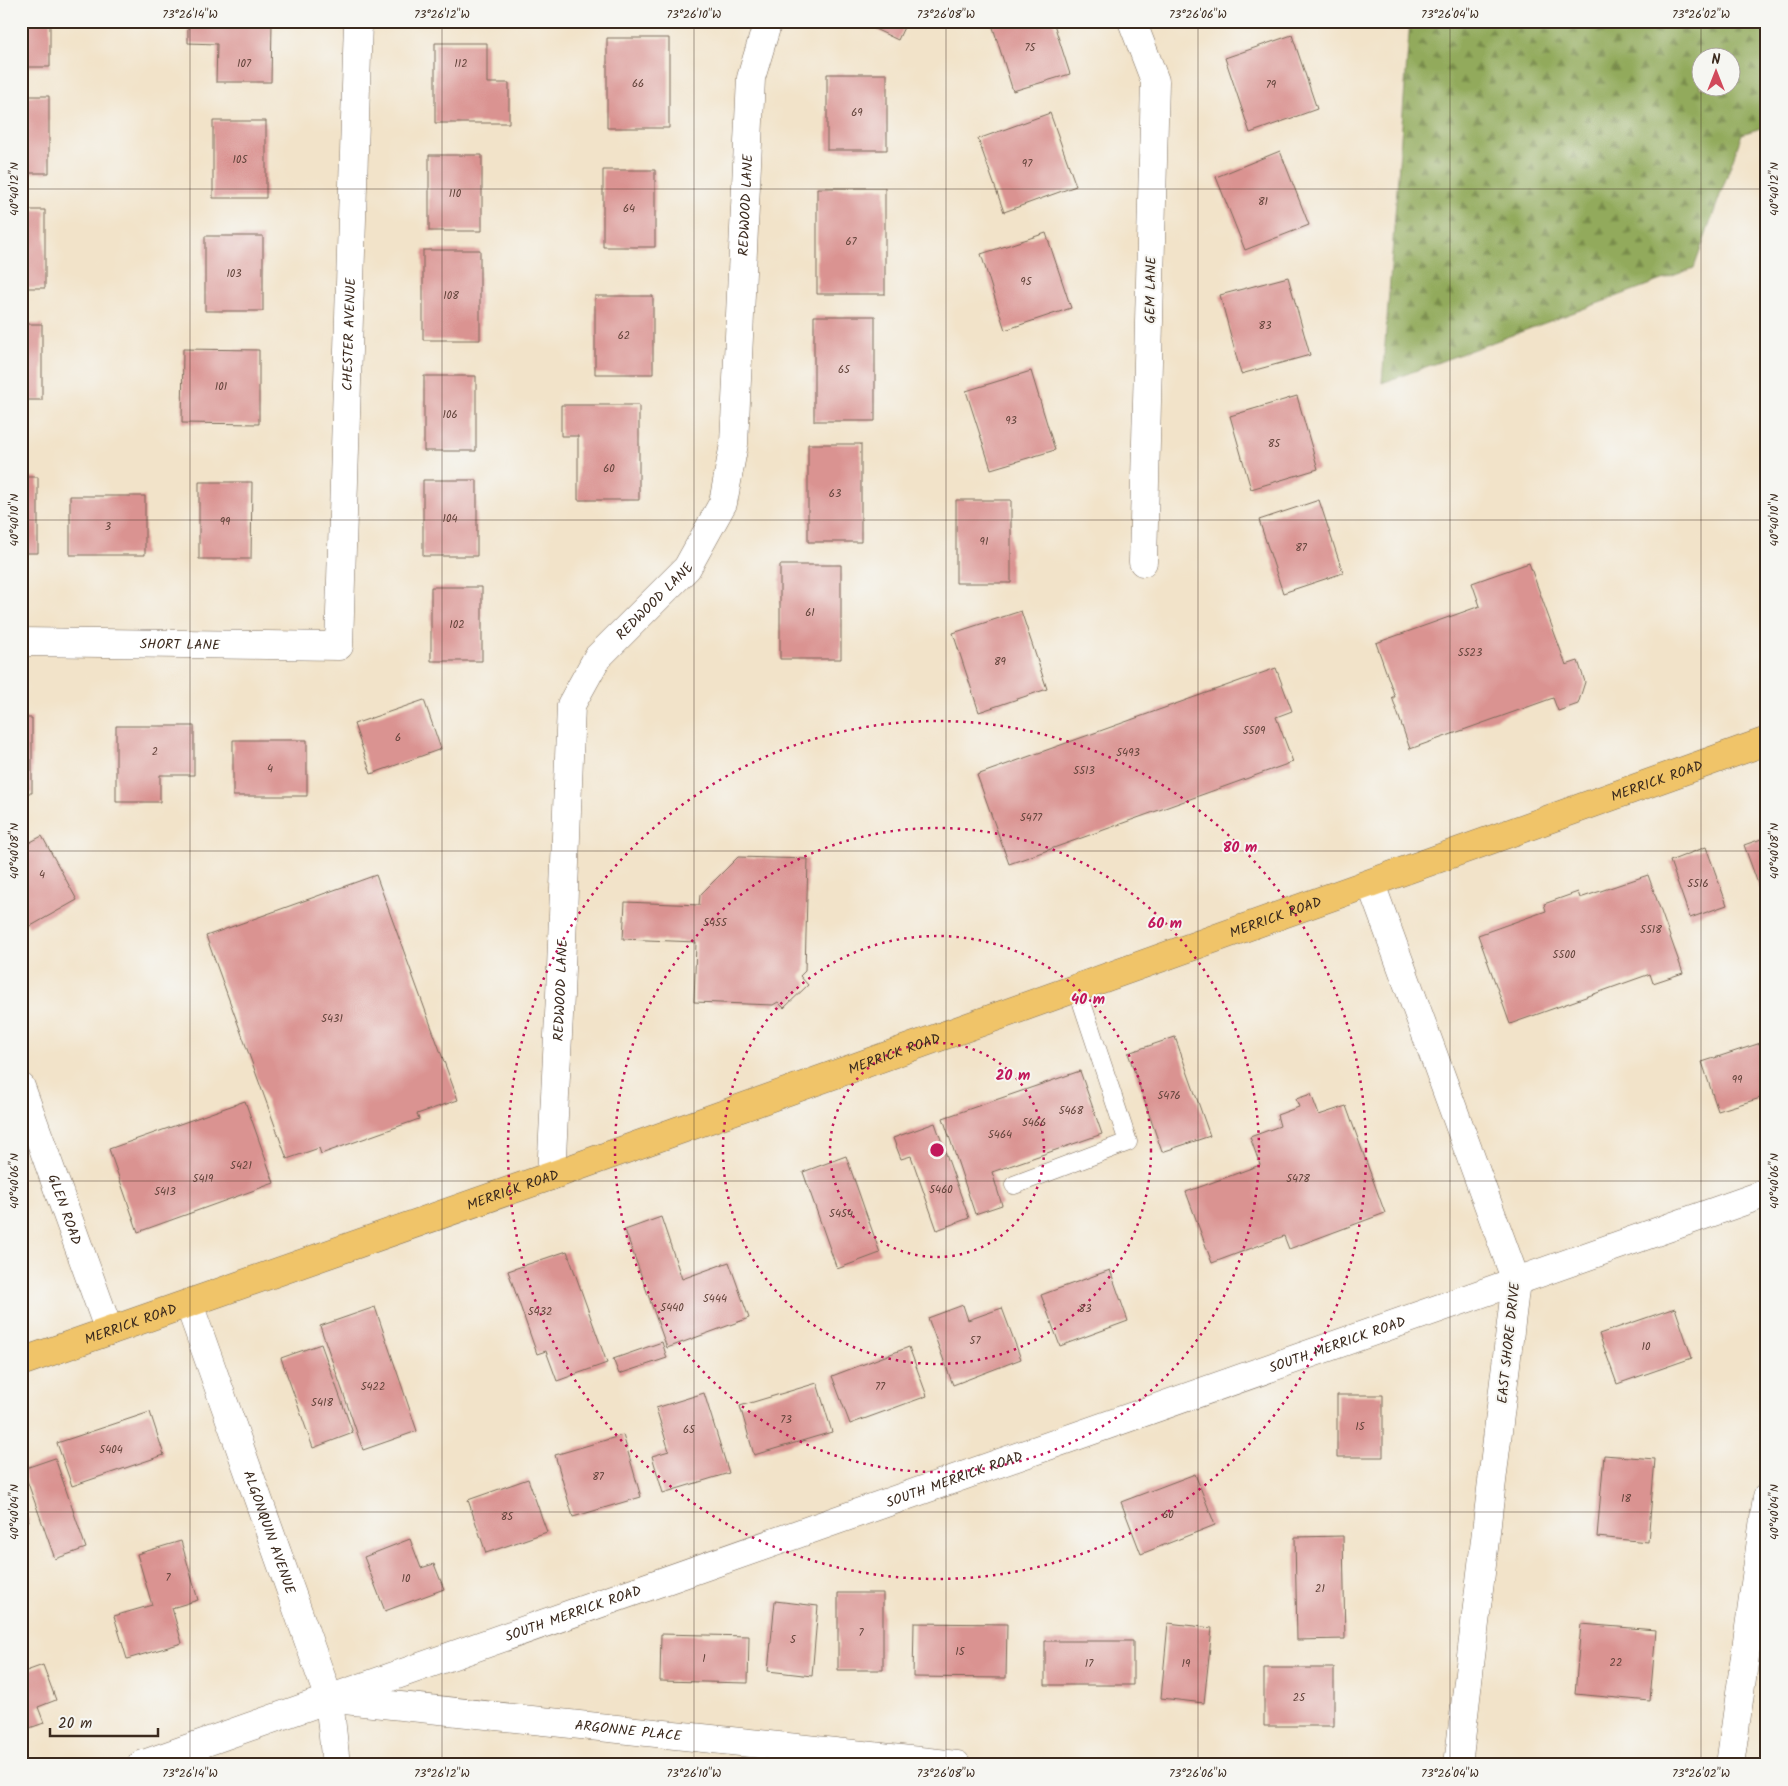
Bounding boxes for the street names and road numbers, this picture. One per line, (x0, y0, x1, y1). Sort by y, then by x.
street label: REDWOOD LANE (733, 153, 759, 257)
street label: GEM LANE (1139, 255, 1163, 324)
street label: CHESTER AVENUE (337, 277, 362, 391)
street label: REDWOOD LANE (611, 558, 700, 645)
street label: SHORT LANE (140, 633, 221, 657)
street label: MERRICK ROAD (1608, 755, 1706, 808)
street label: MERRICK ROAD (1227, 891, 1325, 944)
street label: REDWOOD LANE (548, 938, 574, 1042)
street label: MERRICK ROAD (845, 1028, 944, 1081)
street label: MERRICK ROAD (464, 1164, 562, 1217)
street label: GLEN ROAD (41, 1171, 87, 1248)
street label: EAST SHORE DRIVE (1492, 1281, 1526, 1405)
street label: MERRICK ROAD (82, 1298, 180, 1351)
street label: SOUTH MERRICK ROAD (1266, 1311, 1409, 1379)
street label: SOUTH MERRICK ROAD (883, 1446, 1026, 1514)
street label: ALGONQUIN AVENUE (237, 1468, 301, 1598)
street label: SOUTH MERRICK ROAD (502, 1580, 645, 1648)
street label: ARGONNE PLACE (574, 1715, 683, 1748)

